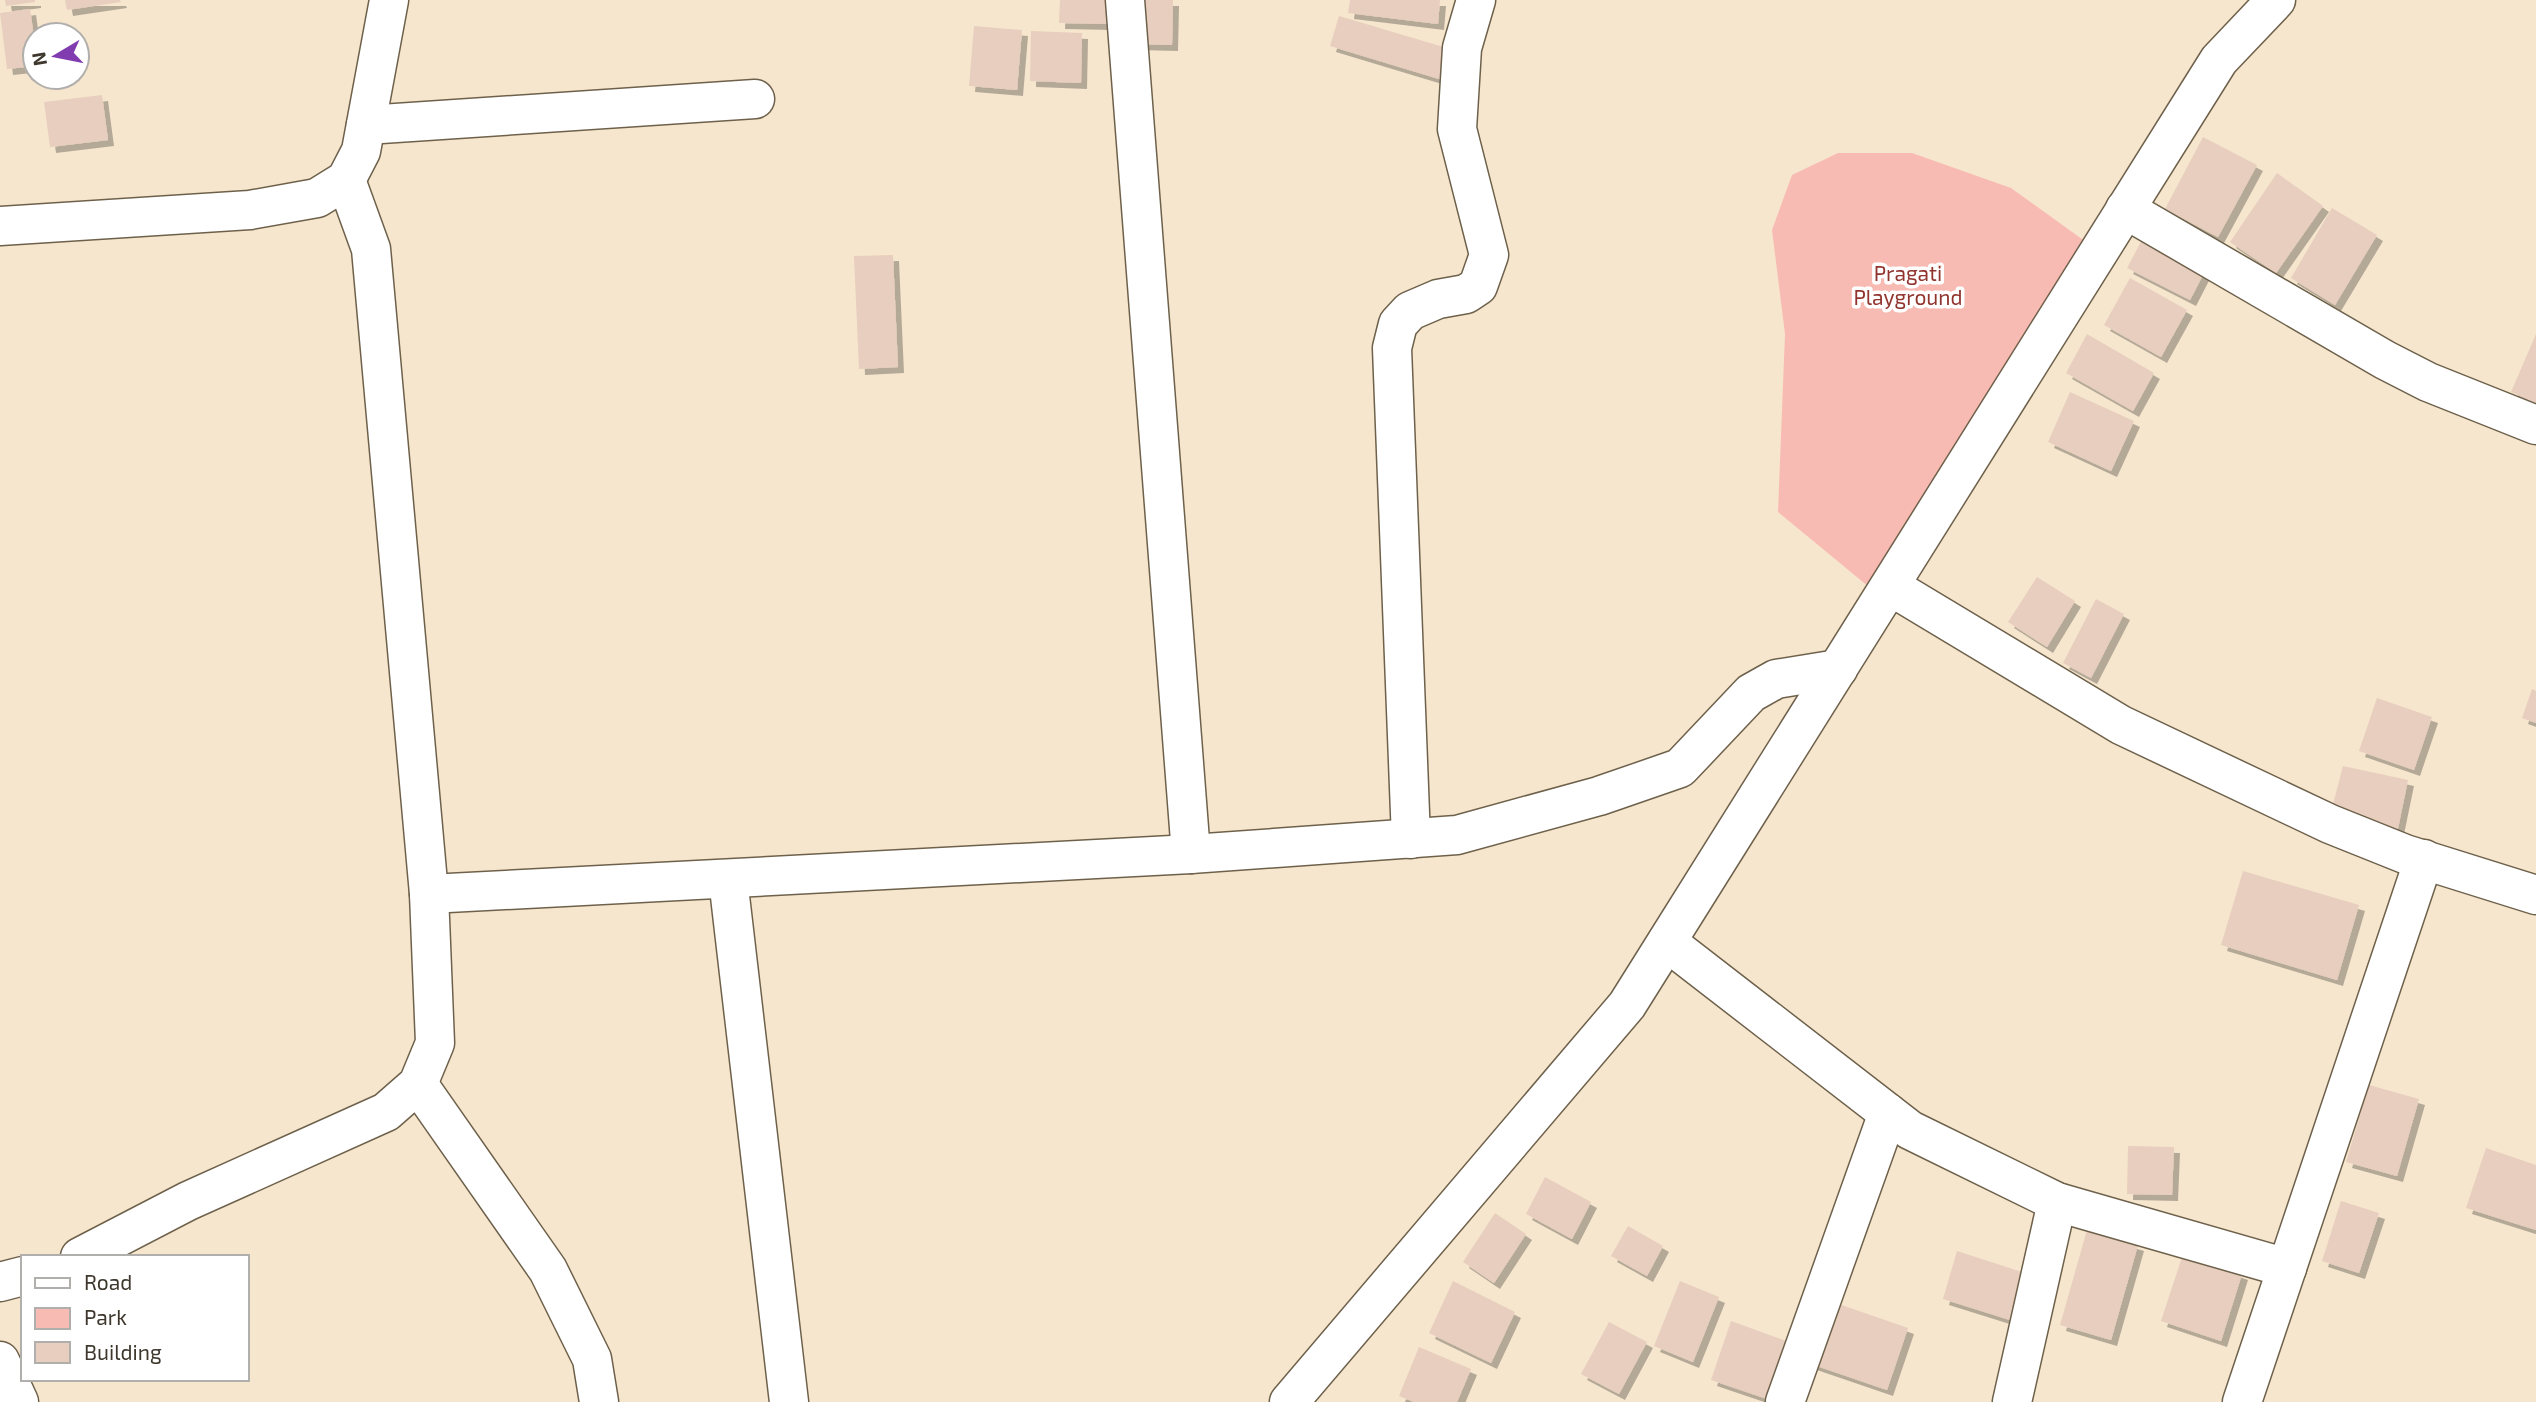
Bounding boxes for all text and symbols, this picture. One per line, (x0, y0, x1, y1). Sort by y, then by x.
north arrow (21, 21, 91, 91)
text: N (26, 50, 51, 68)
park label: Pragati Playground (1853, 260, 1963, 309)
legend (21, 1255, 248, 1381)
text: Road (84, 1269, 132, 1294)
text: Park (84, 1304, 127, 1329)
text: Building (84, 1339, 162, 1364)

